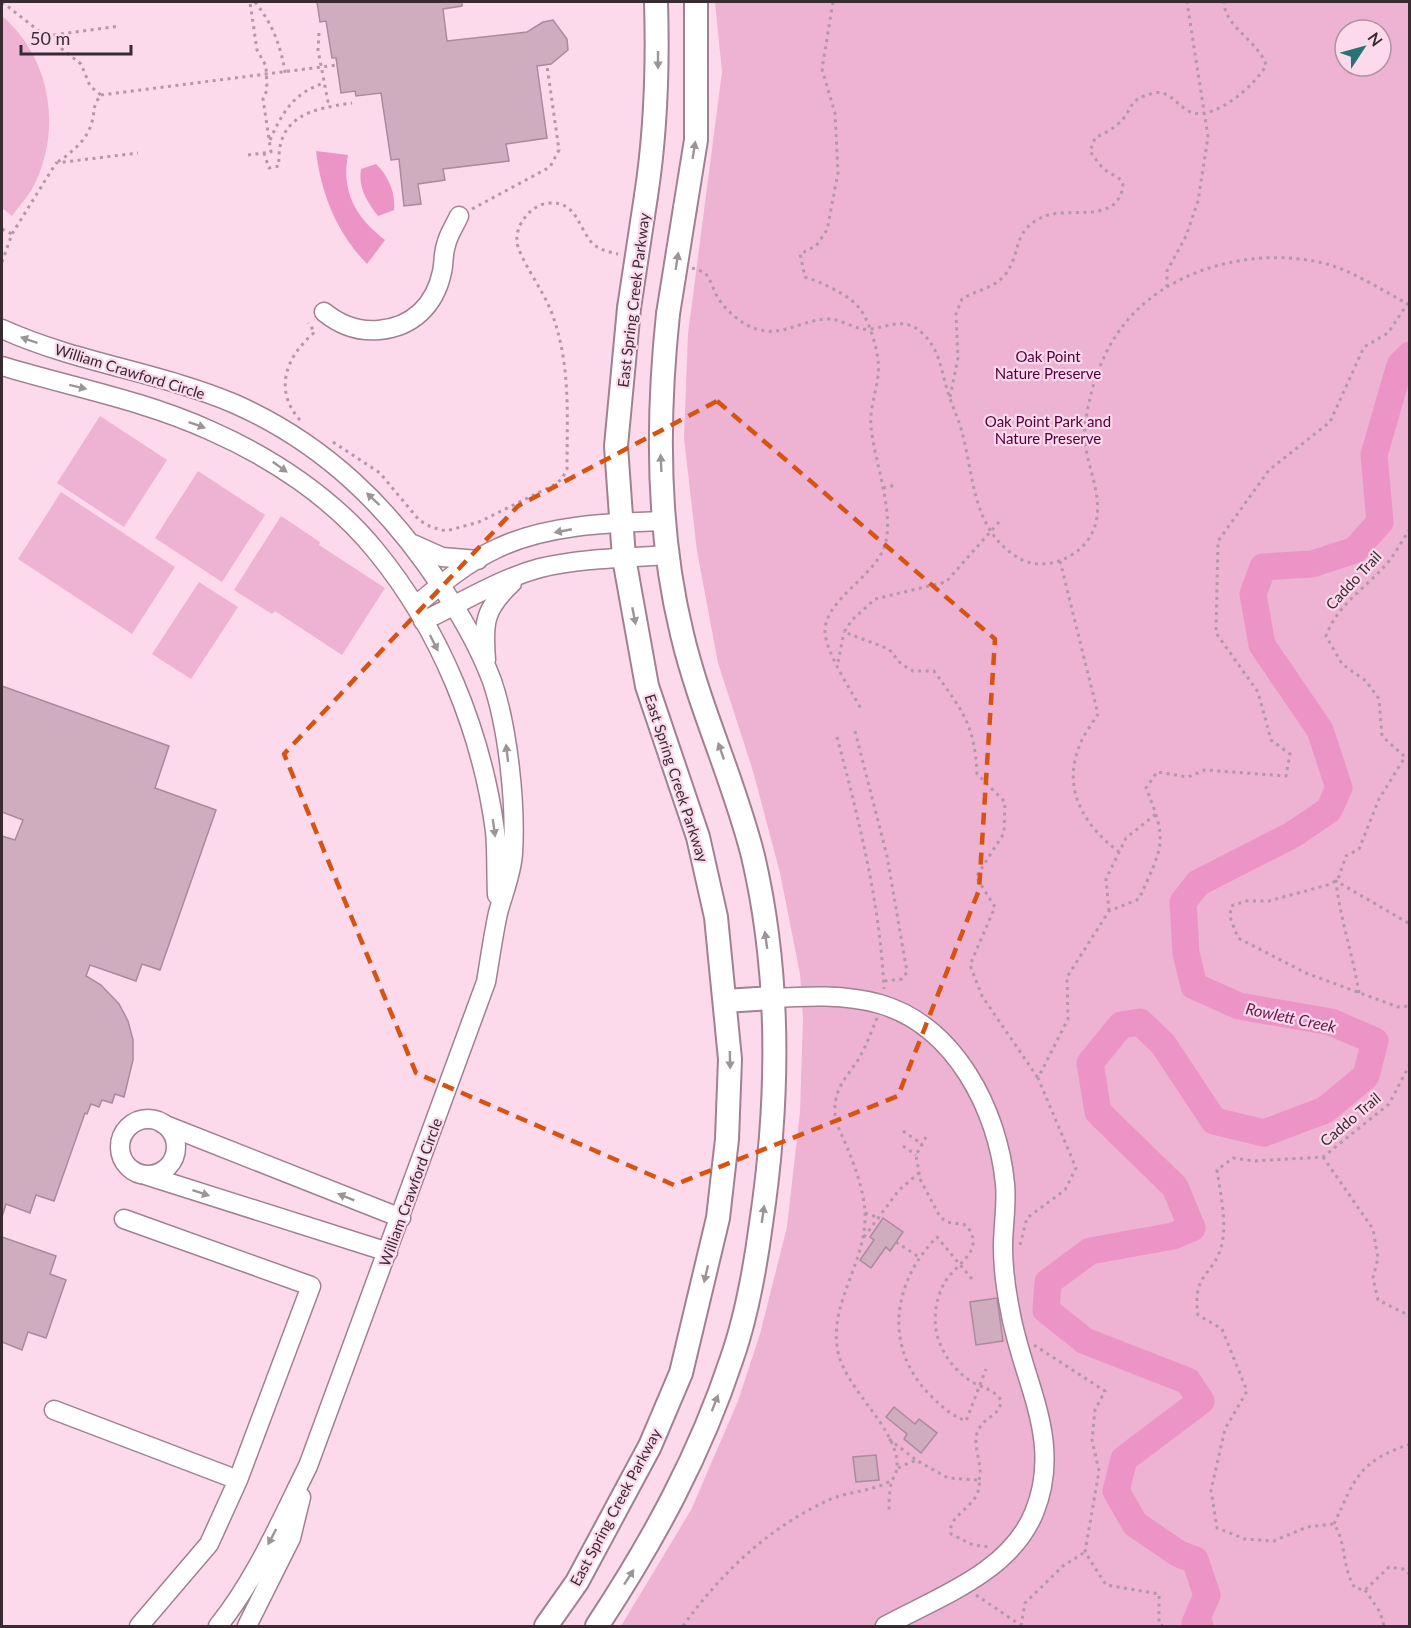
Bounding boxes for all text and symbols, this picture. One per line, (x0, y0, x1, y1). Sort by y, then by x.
scale bar (21, 18, 130, 56)
north arrow (1333, 18, 1393, 78)
text: 50 m (30, 27, 70, 49)
text: N (1364, 28, 1387, 49)
one-way arrow (653, 50, 663, 69)
one-way arrow (690, 141, 699, 160)
street label: East Spring Creek Parkway (613, 211, 653, 388)
one-way arrow (672, 251, 681, 270)
one-way arrow (20, 334, 38, 344)
street label: William Crawford Circle (53, 340, 207, 402)
park label: Oak Point Nature Preserve (995, 347, 1101, 382)
one-way arrow (69, 383, 87, 392)
park label: Oak Point Park and Nature Preserve (985, 412, 1111, 447)
one-way arrow (188, 421, 206, 431)
one-way arrow (657, 454, 666, 473)
one-way arrow (273, 461, 288, 473)
one-way arrow (366, 493, 381, 506)
one-way arrow (553, 526, 572, 535)
street label: Caddo Trail (1321, 547, 1385, 613)
one-way arrow (630, 606, 639, 625)
one-way arrow (429, 635, 439, 652)
street label: East Spring Creek Parkway (641, 692, 713, 865)
one-way arrow (716, 741, 726, 759)
one-way arrow (502, 744, 511, 763)
one-way arrow (489, 818, 498, 837)
one-way arrow (761, 930, 770, 949)
water label: Rowlett Creek (1244, 998, 1338, 1036)
one-way arrow (725, 1050, 735, 1069)
street label: Caddo Trail (1316, 1089, 1384, 1149)
street label: William Crawford Circle (375, 1115, 445, 1268)
one-way arrow (192, 1188, 210, 1198)
one-way arrow (337, 1192, 355, 1201)
one-way arrow (758, 1205, 767, 1224)
one-way arrow (700, 1264, 710, 1283)
one-way arrow (711, 1394, 721, 1412)
street label: East Spring Creek Parkway (566, 1425, 664, 1589)
one-way arrow (267, 1529, 277, 1546)
one-way arrow (623, 1570, 635, 1586)

